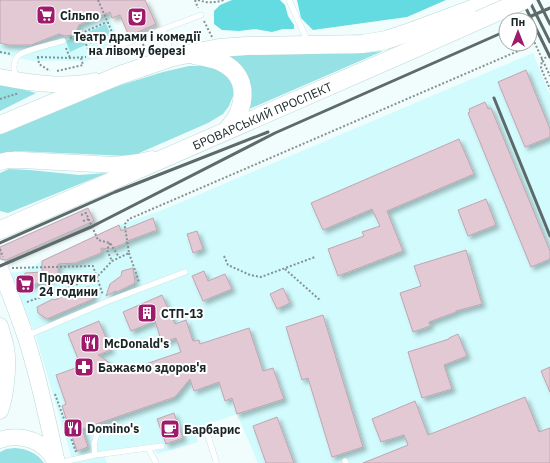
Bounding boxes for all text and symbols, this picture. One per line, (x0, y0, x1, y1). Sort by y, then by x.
supermarket icon: Сільпо (35, 4, 57, 26)
theatre icon: Театр драми і комедії на лівому березі (126, 6, 148, 28)
place label: Сільпо (60, 8, 99, 23)
north arrow (498, 12, 538, 52)
text: Пн (511, 15, 525, 29)
place label: Театр драми і комедії на лівому березі (74, 29, 201, 58)
street label: БРОВАРСЬКИЙ ПРОСПЕКТ (190, 78, 334, 152)
place label: Продукти 24 години (39, 270, 98, 299)
supermarket icon: Продукти 24 години (14, 273, 36, 295)
building icon: СТП-13 (136, 302, 158, 324)
place label: СТП-13 (161, 306, 204, 321)
restaurant icon: McDonald's (79, 332, 101, 354)
place label: McDonald's (104, 336, 169, 351)
pharmacy icon: Бажаємо здоров'я (73, 356, 95, 378)
place label: Бажаємо здоров'я (98, 360, 206, 375)
restaurant icon: Domino's (62, 417, 84, 439)
cafe icon: Барбарис (159, 418, 181, 440)
place label: Domino's (87, 421, 139, 436)
place label: Барбарис (184, 422, 241, 437)

